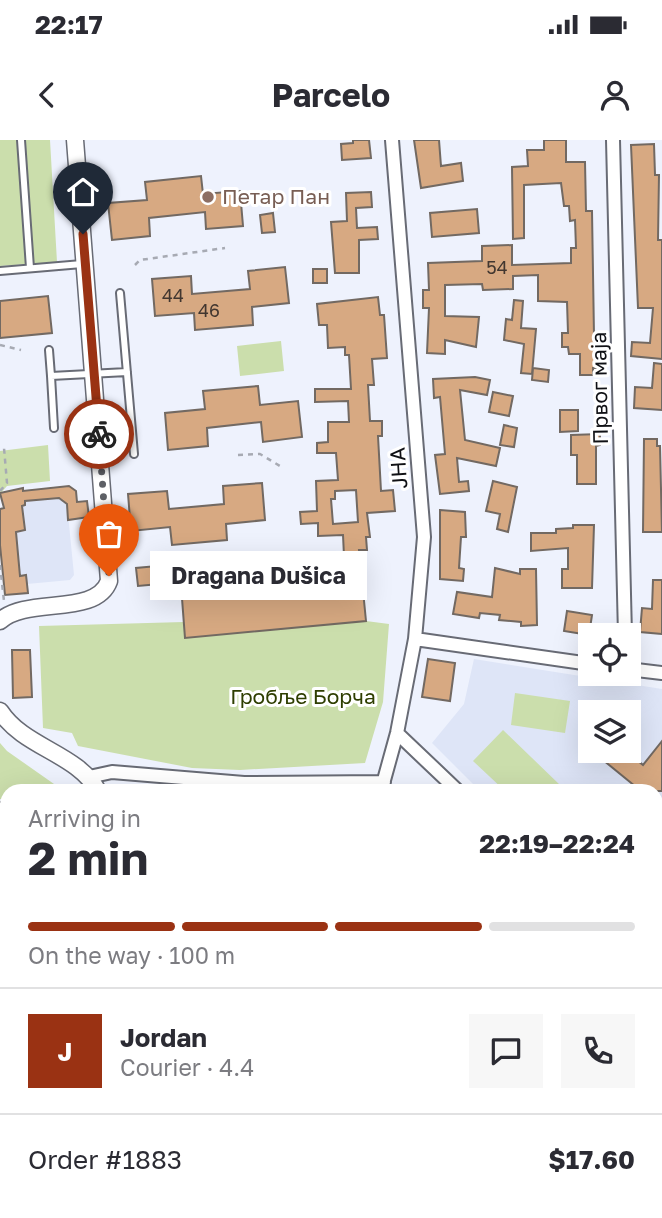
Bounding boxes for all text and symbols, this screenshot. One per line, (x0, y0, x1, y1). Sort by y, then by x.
text: 22:17 (35, 9, 103, 40)
icon: back (28, 76, 66, 114)
text: Parcelo (272, 76, 390, 114)
icon: person (596, 76, 634, 114)
pin (53, 162, 113, 234)
icon: home (64, 173, 102, 211)
place label: Петар Пан (222, 183, 330, 209)
marker: Петар Пан (200, 189, 216, 205)
house number: 54 (486, 256, 508, 278)
house number: 44 (162, 284, 184, 306)
house number: 46 (198, 299, 220, 321)
street label: Првог маја (585, 332, 613, 445)
courier (64, 399, 134, 469)
icon: bike (80, 415, 118, 453)
street label: ЈНА (384, 446, 412, 490)
pin (79, 504, 139, 576)
icon: bag (90, 515, 128, 553)
callout: Dragana Dušica (151, 552, 368, 600)
text: Dragana Dušica (171, 561, 346, 589)
map controls (578, 623, 641, 763)
button: locate (578, 623, 641, 686)
park label: Гробље Борча (230, 683, 376, 709)
button: layers (578, 700, 641, 763)
text: Arriving in (28, 804, 141, 832)
text: 22:19–22:24 (479, 828, 635, 859)
text: 2 min (28, 830, 148, 885)
text: On the way · 100 m (28, 941, 235, 969)
button: chat (469, 1014, 543, 1088)
button: phone (561, 1014, 635, 1088)
text: Jordan (120, 1022, 207, 1053)
text: J (58, 1036, 72, 1067)
text: Courier · 4.4 (120, 1053, 254, 1081)
text: Order #1883 (28, 1144, 182, 1175)
text: $17.60 (548, 1144, 635, 1175)

